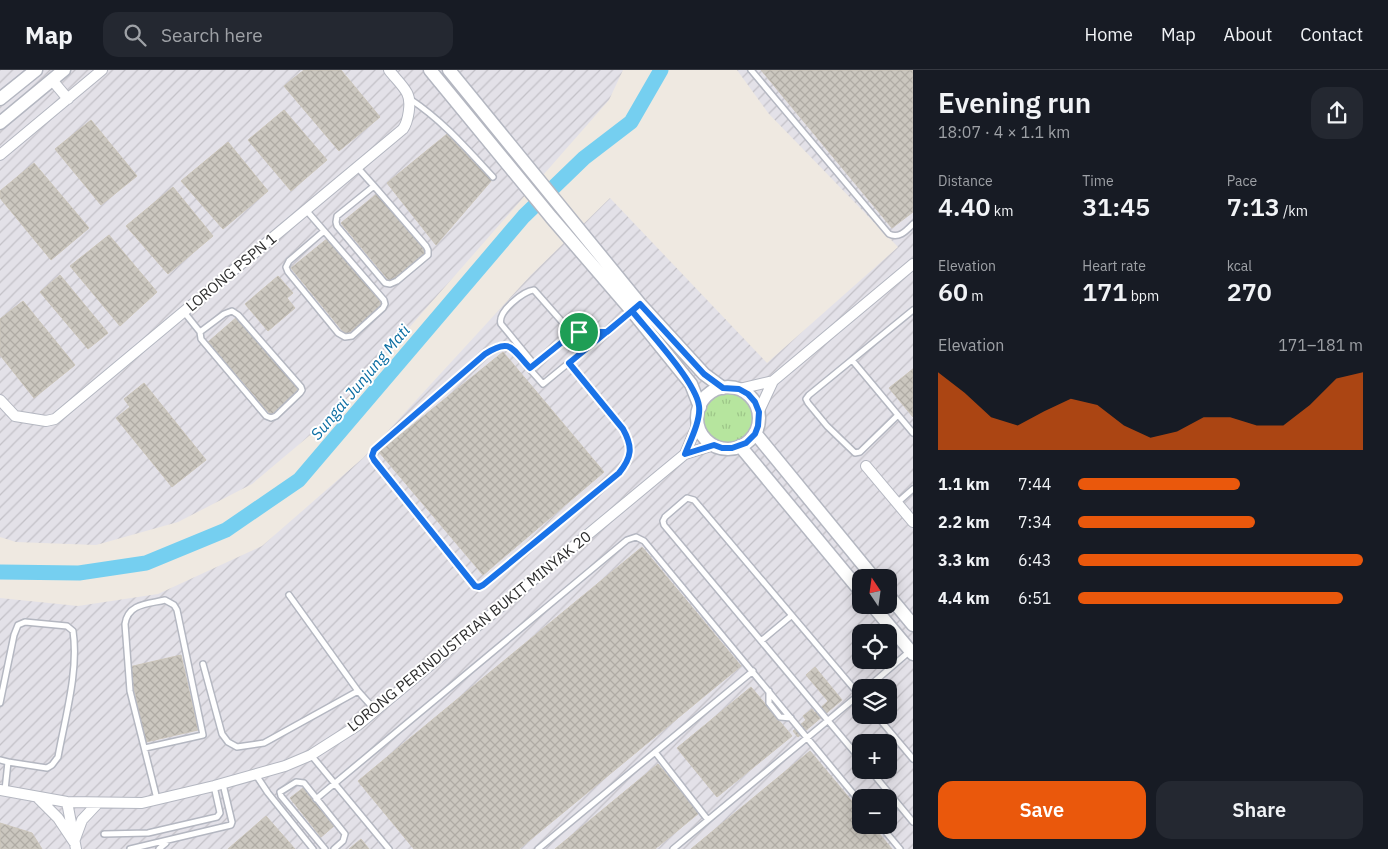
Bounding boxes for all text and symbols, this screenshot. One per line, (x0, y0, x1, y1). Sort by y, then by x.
search box (103, 12, 453, 57)
text: Map (25, 19, 73, 51)
icon: search (121, 21, 149, 49)
text: Search here (161, 23, 263, 47)
text: Home (1085, 23, 1133, 46)
text: Map (1161, 23, 1196, 46)
text: About (1224, 23, 1272, 46)
text: Contact (1300, 23, 1363, 46)
text: Evening run (938, 84, 1091, 121)
button: share (1311, 87, 1363, 139)
text: 18:07 · 4 × 1.1 km (938, 122, 1070, 142)
text: Distance (938, 172, 993, 190)
text: Time (1082, 172, 1114, 190)
text: Pace (1227, 172, 1257, 190)
text: 4.40 (938, 190, 990, 223)
text: 31:45 (1082, 190, 1150, 223)
text: 7:13 (1227, 190, 1280, 223)
text: km (990, 202, 1013, 220)
text: /km (1280, 202, 1308, 220)
street label: LORONG PSPN 1 (182, 229, 280, 315)
text: Elevation (938, 257, 996, 275)
text: Heart rate (1082, 257, 1146, 275)
text: kcal (1227, 257, 1252, 275)
text: 60 (938, 275, 968, 308)
text: 171 (1082, 275, 1127, 308)
text: 270 (1227, 275, 1272, 308)
text: m (968, 287, 984, 305)
text: bpm (1127, 287, 1159, 305)
pin (558, 311, 600, 353)
icon: arrive (565, 318, 593, 346)
water label: Sungai Junjung Mati (306, 320, 414, 444)
text: Elevation (938, 335, 1004, 355)
text: 171–181 m (1278, 335, 1363, 355)
text: 1.1 km (938, 474, 989, 494)
text: 7:44 (1018, 474, 1051, 494)
text: 2.2 km (938, 512, 989, 532)
text: 7:34 (1018, 512, 1051, 532)
street label: LORONG PERINDUSTRIAN BUKIT MINYAK 20 (343, 527, 595, 735)
text: 3.3 km (938, 550, 989, 570)
text: 6:43 (1018, 550, 1051, 570)
north arrow (852, 569, 898, 614)
map controls (852, 569, 897, 834)
text: 4.4 km (938, 588, 989, 608)
text: 6:51 (1018, 588, 1051, 608)
button: locate (852, 624, 897, 669)
button: layers (852, 679, 897, 724)
button: + (852, 734, 897, 779)
button: Save (938, 781, 1146, 839)
button: Share (1156, 781, 1363, 839)
button: − (852, 789, 897, 834)

